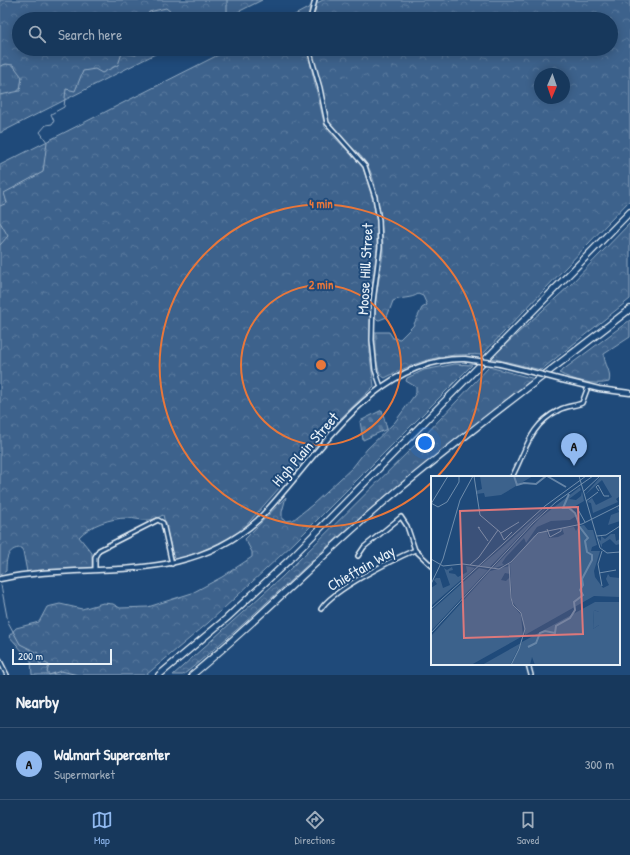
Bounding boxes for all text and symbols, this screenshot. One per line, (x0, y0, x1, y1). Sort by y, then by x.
search box (12, 12, 618, 56)
icon: search (26, 23, 48, 45)
text: Search here (58, 24, 122, 45)
north arrow (534, 68, 570, 104)
text: 4 min (309, 195, 333, 212)
street label: Moose Hill Street (352, 222, 378, 315)
text: 2 min (309, 276, 334, 293)
centre of rings (314, 358, 328, 372)
street label: High Plain Street (267, 407, 344, 491)
your location (415, 433, 435, 453)
pin: A (561, 433, 587, 466)
inset map (431, 476, 620, 665)
street label: Chieftain Way (323, 540, 399, 596)
scale bar (12, 647, 112, 666)
text: 200 m (18, 649, 43, 663)
text: Nearby (16, 690, 59, 713)
text: Walmart Supercenter (54, 744, 170, 765)
text: A (26, 755, 32, 773)
text: 300 m (585, 755, 614, 773)
text: Supermarket (54, 765, 115, 783)
tab: Map (91, 809, 113, 847)
tab: Directions (295, 809, 335, 847)
tab: Saved (517, 809, 539, 847)

